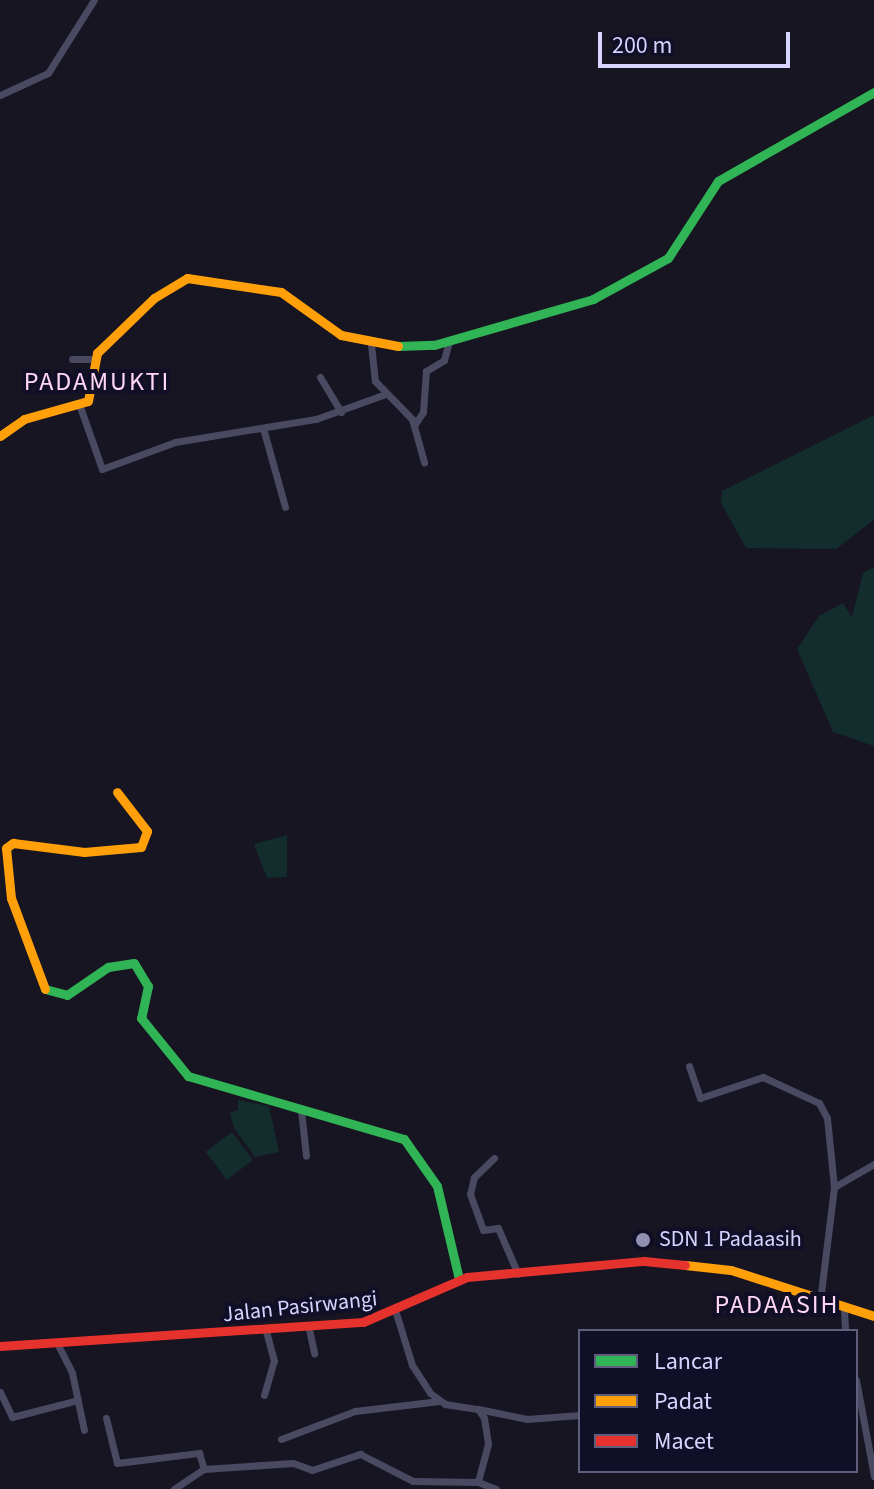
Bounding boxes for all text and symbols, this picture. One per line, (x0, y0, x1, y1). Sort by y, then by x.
scale bar (602, 16, 794, 66)
text: 200 m (612, 28, 672, 63)
district label: PADAMUKTI (24, 366, 170, 398)
place label: SDN 1 Padaasih (659, 1227, 802, 1253)
marker: SDN 1 Padaasih (634, 1231, 652, 1249)
street label: Jalan Pasirwangi (221, 1286, 379, 1328)
district label: PADAASIH (714, 1289, 840, 1321)
legend (578, 1329, 858, 1473)
text: Lancar (654, 1344, 722, 1379)
text: Padat (654, 1384, 712, 1419)
text: Macet (654, 1424, 714, 1459)

